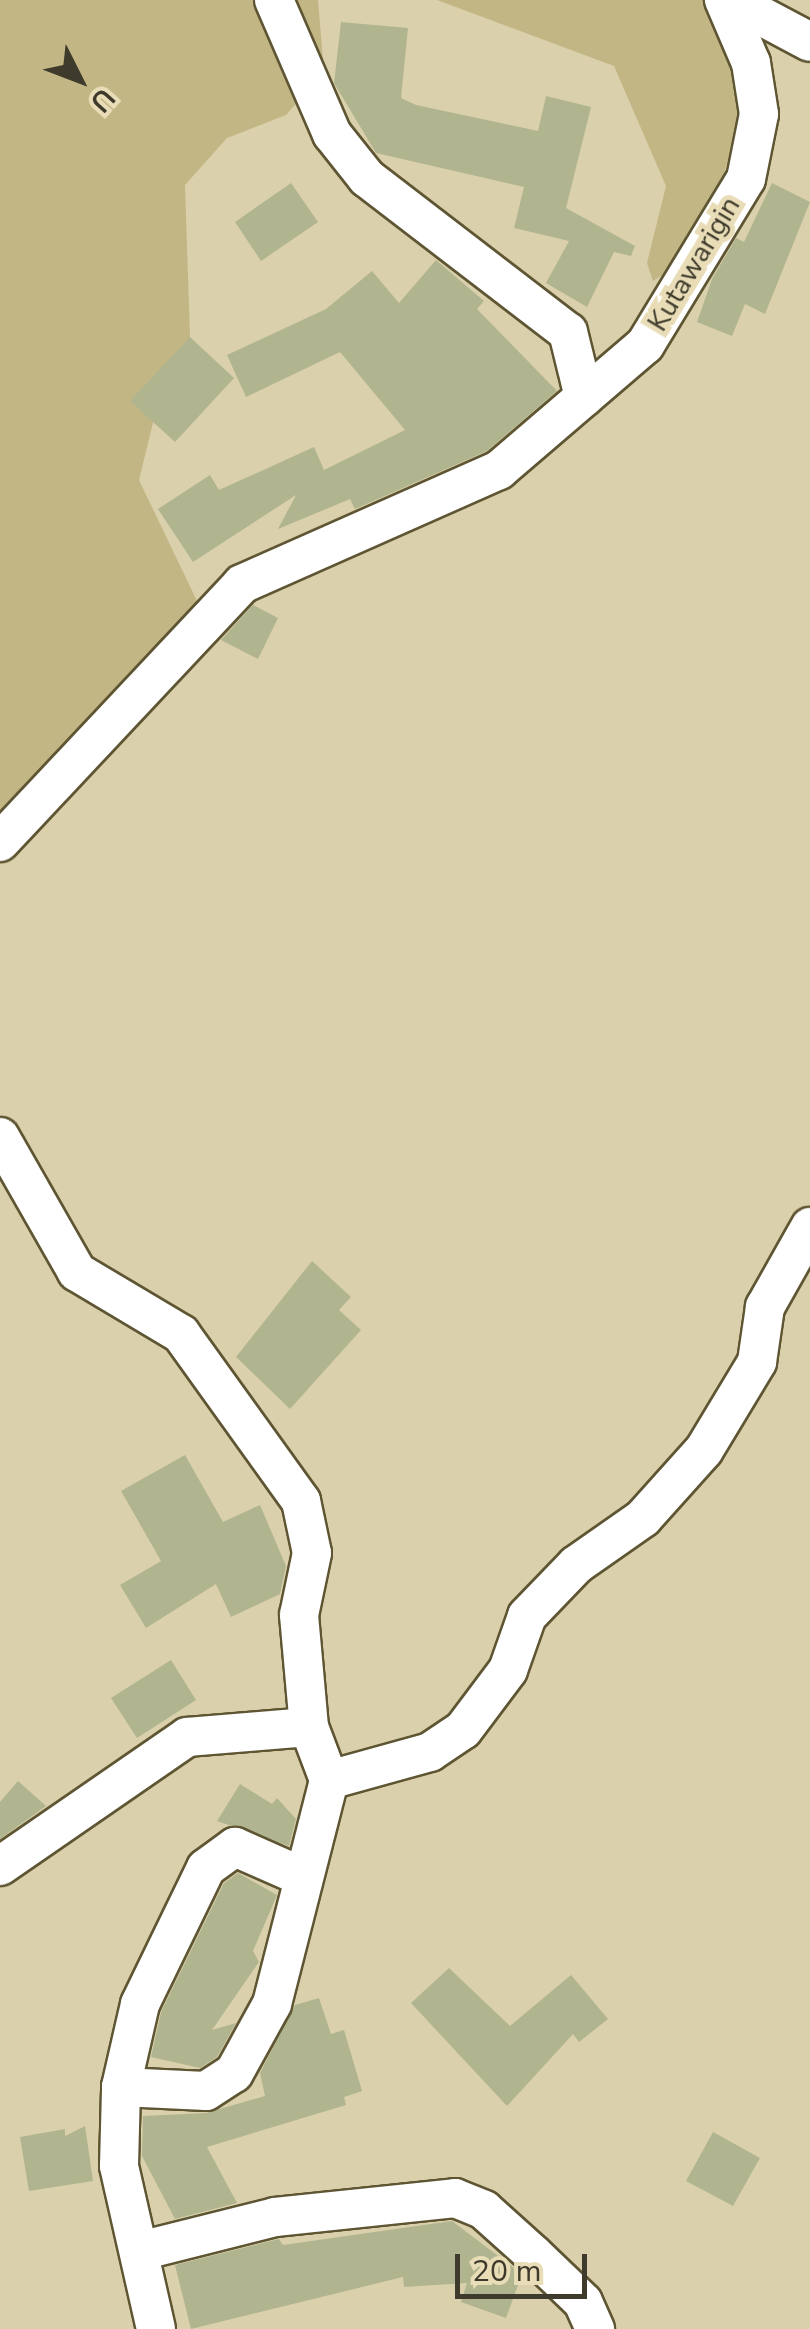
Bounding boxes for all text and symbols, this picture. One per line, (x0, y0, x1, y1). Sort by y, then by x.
north arrow (30, 30, 130, 130)
text: U (81, 80, 123, 120)
street label: Kutawarigin (641, 191, 747, 337)
scale bar (460, 2234, 592, 2296)
text: 20 m (472, 2251, 541, 2292)

